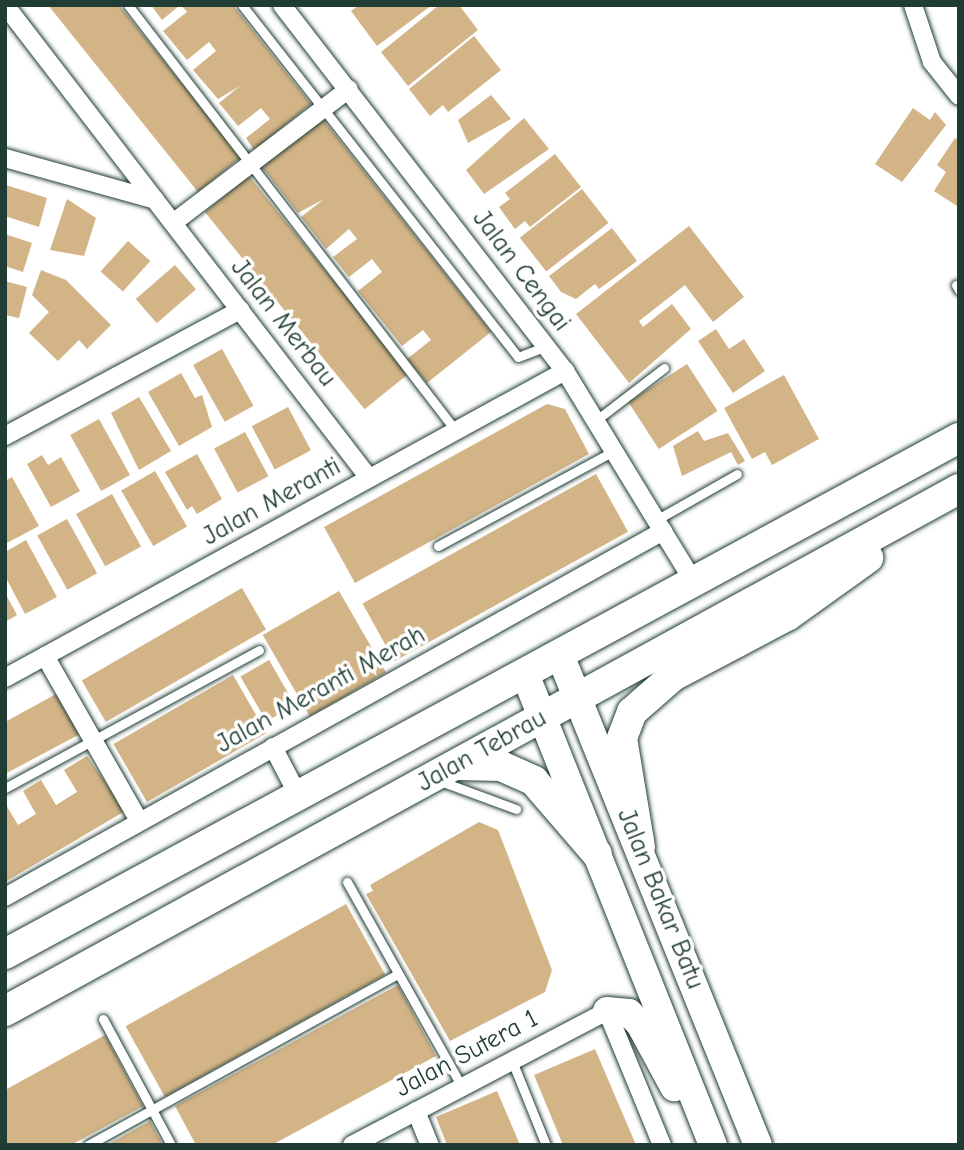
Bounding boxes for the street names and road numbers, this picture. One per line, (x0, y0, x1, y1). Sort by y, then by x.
street label: Jalan Cengai (465, 204, 577, 338)
street label: Jalan Merbau (224, 253, 342, 393)
street label: Jalan Meranti (197, 451, 347, 553)
street label: Jalan Meranti Merah (211, 620, 431, 760)
street label: Jalan Tebrau (412, 703, 552, 799)
street label: Jalan Bakar Batu (610, 804, 710, 994)
street label: Jalan Sutera 1 (390, 1003, 544, 1105)

